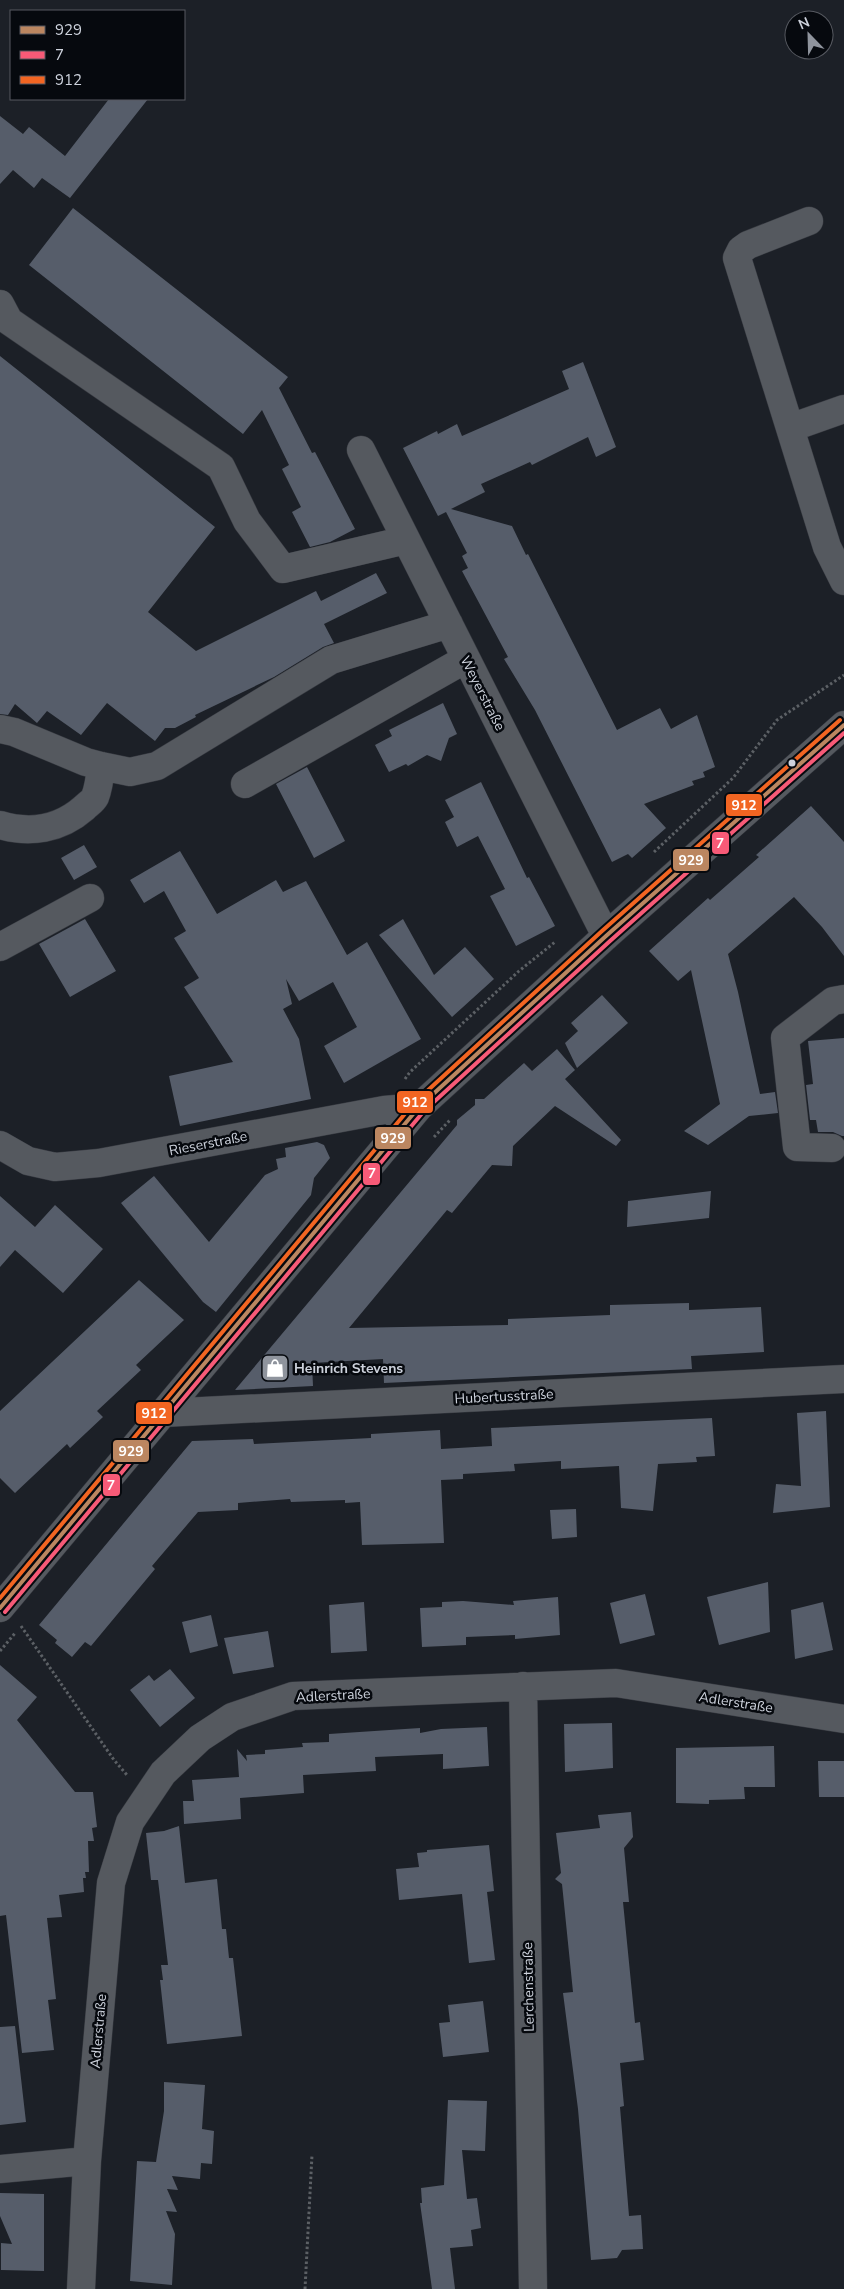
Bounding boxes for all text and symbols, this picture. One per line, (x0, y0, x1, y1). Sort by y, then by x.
legend (10, 10, 185, 100)
north arrow (784, 10, 834, 60)
text: N (796, 13, 813, 34)
text: 929 (55, 20, 82, 40)
text: 7 (55, 45, 64, 65)
text: 912 (55, 70, 82, 90)
street label: Weyerstraße (456, 653, 510, 734)
unlabelled marker (787, 758, 797, 768)
line badge: 912 (725, 793, 763, 817)
text: 912 (731, 796, 757, 815)
line badge: 7 (711, 831, 730, 855)
text: 7 (716, 834, 724, 853)
line badge: 929 (672, 848, 710, 872)
text: 929 (678, 851, 704, 870)
line badge: 912 (396, 1090, 434, 1114)
text: 912 (402, 1093, 428, 1112)
line badge: 929 (374, 1126, 412, 1150)
street label: Rieserstraße (167, 1127, 249, 1160)
text: 929 (380, 1129, 406, 1148)
line badge: 7 (362, 1162, 381, 1186)
text: 7 (368, 1164, 376, 1183)
shop icon: Heinrich Stevens (260, 1353, 290, 1383)
place label: Heinrich Stevens (294, 1359, 403, 1378)
street label: Hubertusstraße (454, 1384, 554, 1409)
line badge: 912 (135, 1401, 173, 1425)
text: 912 (141, 1404, 167, 1423)
line badge: 929 (112, 1439, 150, 1463)
text: 929 (118, 1442, 144, 1461)
line badge: 7 (102, 1473, 121, 1497)
text: 7 (107, 1476, 115, 1495)
street label: Adlerstraße (295, 1684, 371, 1707)
street label: Adlerstraße (698, 1687, 774, 1718)
street label: Lerchenstraße (518, 1942, 539, 2032)
street label: Adlerstraße (86, 1993, 111, 2069)

